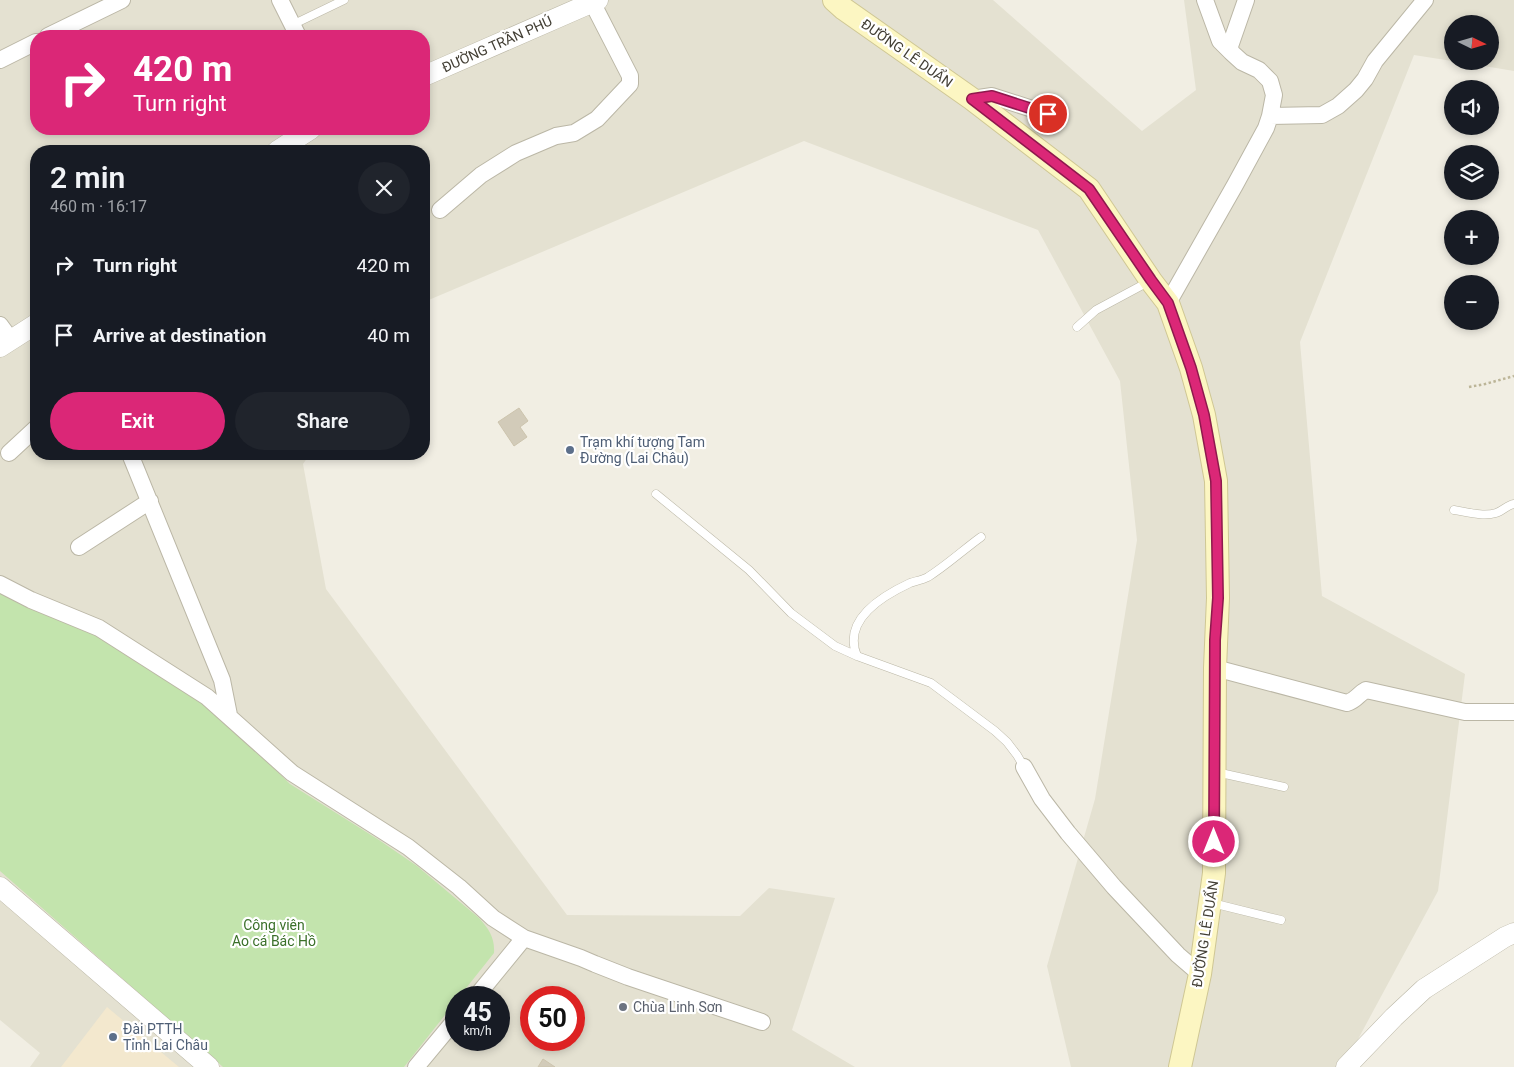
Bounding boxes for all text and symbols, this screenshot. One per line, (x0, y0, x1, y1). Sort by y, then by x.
street label: ĐƯỜNG TRẦN PHÚ (439, 11, 555, 75)
street label: ĐƯỜNG LÊ DUẨN (858, 14, 957, 91)
north arrow (1444, 15, 1499, 70)
map controls (1444, 15, 1499, 330)
text: 420 m (133, 49, 232, 90)
icon: right (50, 50, 115, 115)
button: sound (1444, 80, 1499, 135)
text: Turn right (133, 91, 227, 116)
pin (1027, 93, 1069, 135)
icon: arrive (1034, 100, 1062, 128)
button: layers (1444, 145, 1499, 200)
text: 2 min (50, 160, 125, 195)
button: close (358, 162, 410, 214)
text: 460 m · 16:17 (50, 197, 147, 216)
button: + (1444, 210, 1499, 265)
icon: right (50, 251, 78, 279)
text: Turn right (93, 254, 177, 277)
text: 420 m (357, 254, 410, 277)
button: − (1444, 275, 1499, 330)
icon: arrive (50, 321, 78, 349)
text: Arrive at destination (93, 324, 266, 347)
text: 40 m (367, 324, 410, 347)
button: Exit (50, 392, 225, 450)
button: Share (235, 392, 410, 450)
place label: Trạm khí tượng Tam Đường (Lai Châu) (580, 434, 705, 467)
marker: Trạm khí tượng Tam Đường (Lai Châu) (564, 444, 576, 456)
position arrow (1187, 815, 1239, 867)
street label: ĐƯỜNG LÊ DUẨN (1187, 879, 1221, 989)
park label: Công viên Ao cá Bác Hồ (232, 917, 316, 949)
speed limit sign: 50 (520, 986, 585, 1051)
text: 45 (463, 998, 492, 1027)
place label: Chùa Linh Sơn (633, 999, 723, 1015)
marker: Chùa Linh Sơn (617, 1001, 629, 1013)
place label: Đài PTTH Tỉnh Lai Châu (123, 1021, 208, 1053)
text: km/h (463, 1024, 492, 1038)
marker: Đài PTTH Tỉnh Lai Châu (107, 1031, 119, 1043)

